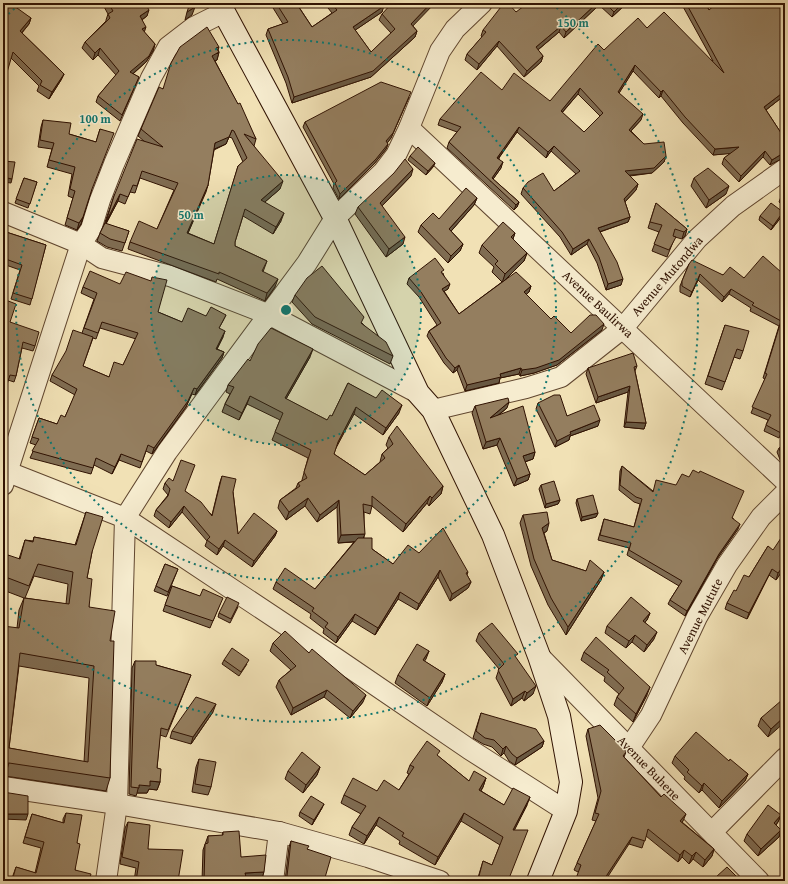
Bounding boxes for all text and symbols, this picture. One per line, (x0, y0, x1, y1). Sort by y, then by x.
text: 150 m (557, 14, 590, 31)
text: 100 m (79, 110, 112, 127)
text: 50 m (178, 206, 204, 223)
street label: Avenue Mutondwa (627, 231, 708, 320)
street label: Avenue Baulirwa (558, 266, 638, 343)
centre of rings (279, 303, 293, 317)
street label: Avenue Mutute (673, 575, 727, 657)
street label: Avenue Buhene (613, 731, 685, 805)

